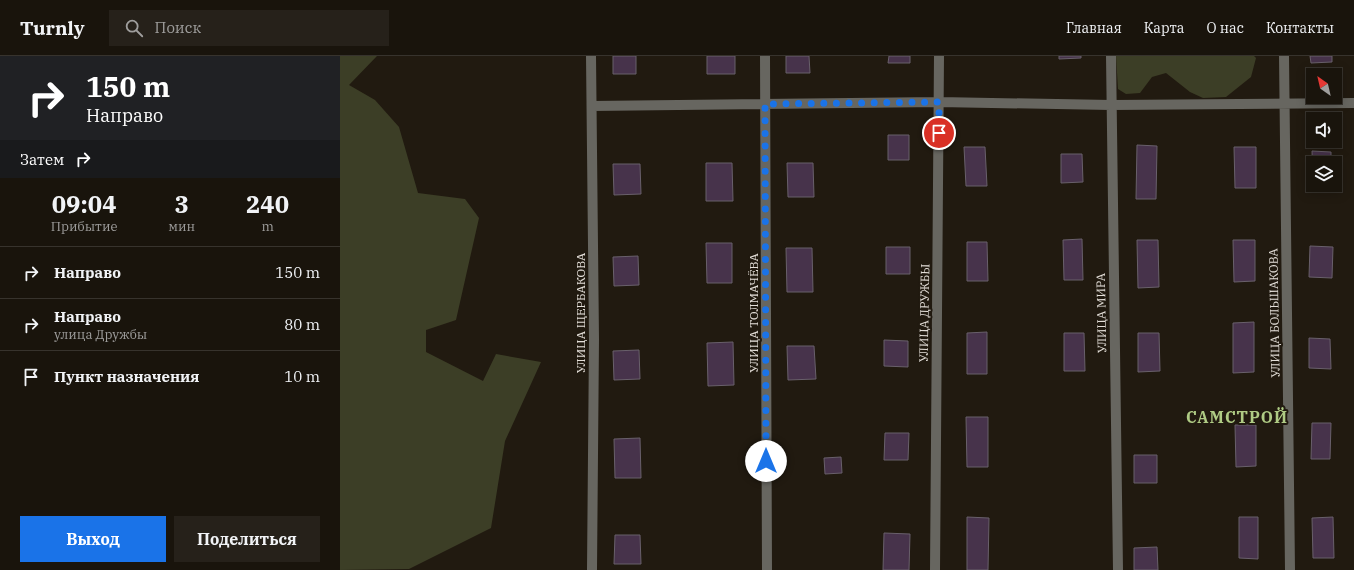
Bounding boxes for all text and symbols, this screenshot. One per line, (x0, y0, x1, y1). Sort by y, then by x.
search box (109, 10, 389, 46)
text: Turnly (20, 16, 85, 40)
icon: search (123, 17, 145, 39)
text: Поиск (155, 18, 201, 37)
text: Главная (1066, 19, 1122, 37)
text: Карта (1144, 19, 1185, 37)
text: О нас (1207, 19, 1244, 37)
text: Контакты (1266, 19, 1334, 37)
text: 150 m (86, 68, 170, 105)
north arrow (1306, 68, 1342, 104)
map controls (1306, 68, 1342, 192)
icon: right (20, 72, 72, 124)
text: Направо (86, 104, 163, 127)
button: sound (1306, 112, 1342, 148)
pin (922, 116, 956, 150)
icon: arrive (928, 122, 950, 144)
icon: right (72, 148, 94, 170)
text: Затем (20, 150, 64, 169)
button: layers (1306, 156, 1342, 192)
text: 09:04 (52, 188, 117, 220)
text: 3 (175, 188, 189, 220)
text: 240 (246, 188, 289, 220)
text: Прибытие (51, 218, 117, 235)
text: мин (168, 218, 195, 235)
text: m (261, 218, 274, 235)
street label: УЛИЦА БОЛЬШАКОВА (1265, 247, 1283, 378)
street label: УЛИЦА ЩЕРБАКОВА (573, 252, 588, 373)
street label: УЛИЦА ТОЛМАЧЁВА (746, 253, 761, 373)
icon: right (20, 262, 42, 284)
text: Направо (54, 263, 121, 282)
text: 150 m (275, 263, 320, 282)
street label: УЛИЦА ДРУЖБЫ (916, 264, 932, 362)
street label: УЛИЦА МИРА (1093, 272, 1109, 353)
text: Направо (54, 307, 121, 326)
icon: right (20, 314, 42, 336)
text: 80 m (284, 315, 320, 334)
text: улица Дружбы (54, 326, 147, 343)
icon: arrive (20, 366, 42, 388)
text: Пункт назначения (54, 367, 200, 386)
text: 10 m (284, 367, 320, 386)
district label: САМСТРОЙ (1186, 407, 1288, 427)
position arrow (745, 440, 787, 482)
button: Выход (20, 516, 166, 562)
button: Поделиться (174, 516, 320, 562)

